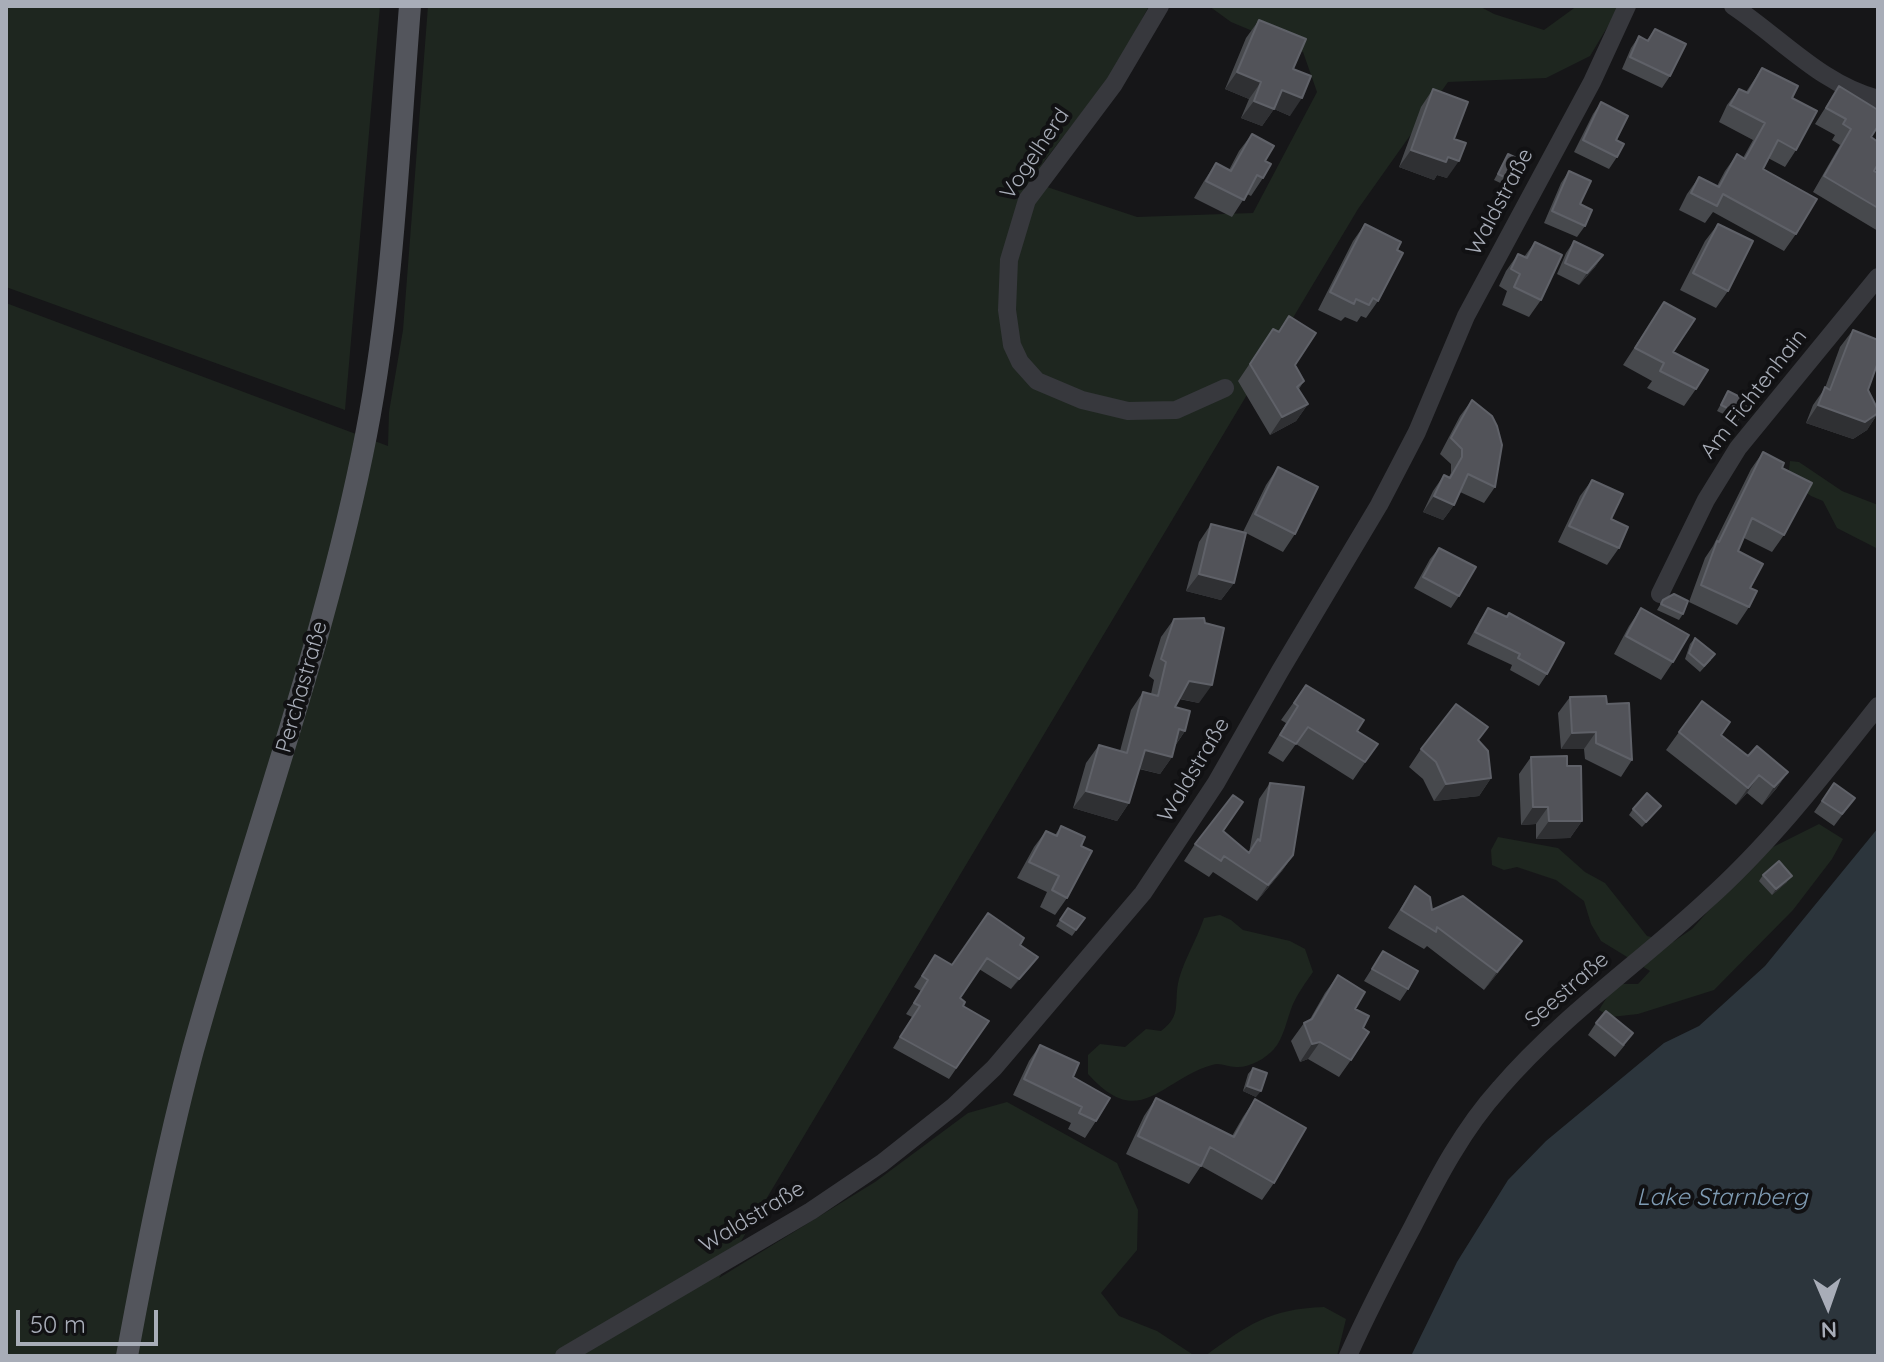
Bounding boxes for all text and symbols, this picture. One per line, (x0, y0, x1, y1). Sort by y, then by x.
street label: Vogelherd (995, 103, 1075, 205)
street label: Waldstraße (1461, 144, 1539, 260)
street label: Am Fichtenhain (1695, 324, 1813, 464)
street label: Perchastraße (271, 618, 333, 756)
street label: Waldstraße (1152, 713, 1236, 827)
street label: Seestraße (1520, 946, 1614, 1034)
street label: Waldstraße (695, 1175, 809, 1259)
water label: Lake Starnberg (1637, 1184, 1807, 1212)
north arrow (1788, 1266, 1868, 1346)
scale bar (20, 1294, 162, 1344)
text: 50 m (30, 1309, 86, 1339)
text: N (1820, 1316, 1837, 1344)

